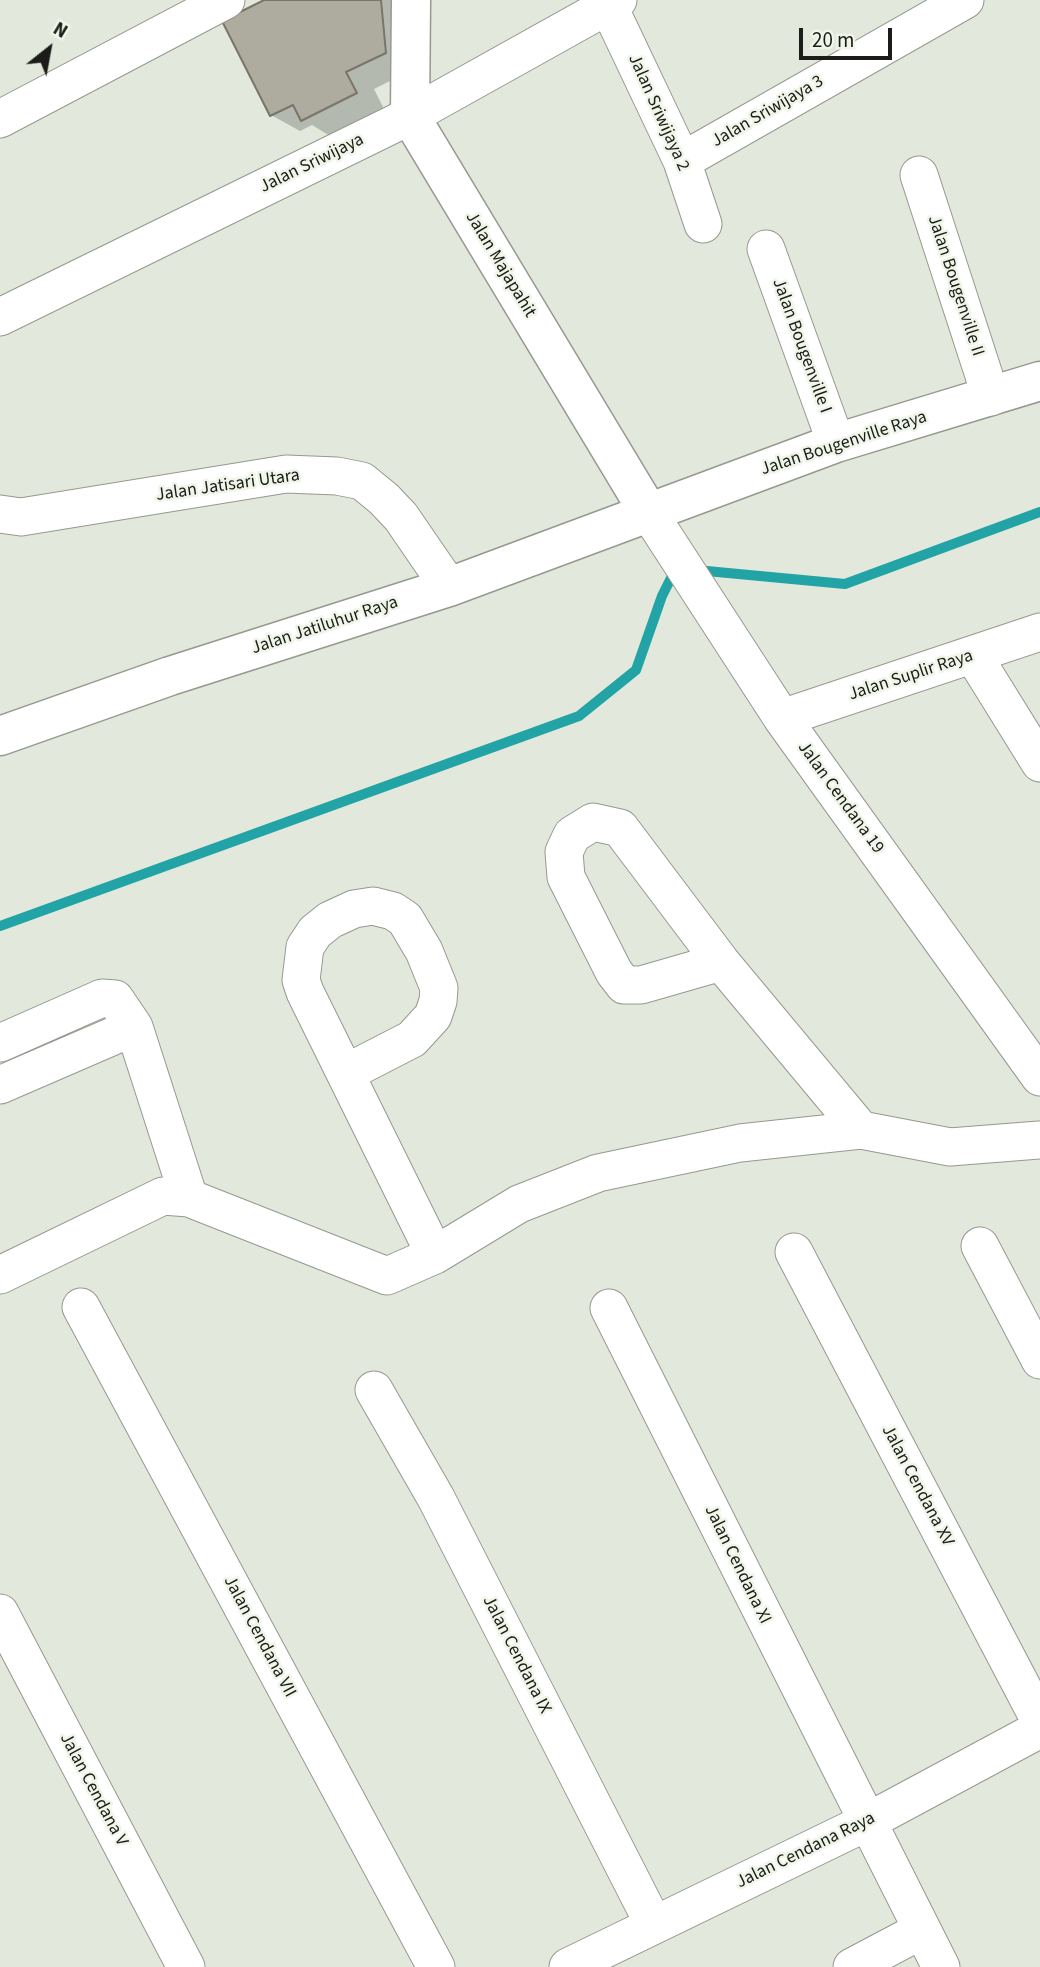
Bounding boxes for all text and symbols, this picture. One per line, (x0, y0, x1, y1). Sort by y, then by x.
north arrow (14, 14, 84, 84)
scale bar (802, 14, 895, 58)
text: N (48, 16, 72, 45)
text: 20 m (812, 25, 854, 55)
street label: Jalan Sriwijaya 2 (623, 51, 693, 175)
street label: Jalan Sriwijaya 3 (708, 71, 828, 153)
street label: Jalan Sriwijaya (256, 130, 368, 198)
street label: Jalan Majapahit (460, 208, 540, 322)
street label: Jalan Bougenville II (922, 213, 988, 359)
street label: Jalan Bougenville I (767, 276, 835, 416)
street label: Jalan Bougenville Raya (758, 407, 930, 481)
street label: Jalan Jatisari Utara (155, 465, 301, 507)
street label: Jalan Jatiluhur Raya (249, 592, 401, 660)
street label: Jalan Suplir Raya (846, 646, 976, 706)
street label: Jalan Cendana 19 (792, 738, 888, 858)
street label: Jalan Cendana XV (876, 1422, 958, 1550)
street label: Jalan Cendana XI (699, 1502, 775, 1628)
street label: Jalan Cendana VII (218, 1573, 300, 1701)
street label: Jalan Cendana IX (477, 1592, 555, 1718)
street label: Jalan Cendana V (54, 1730, 132, 1850)
street label: Jalan Cendana Raya (733, 1808, 879, 1894)

